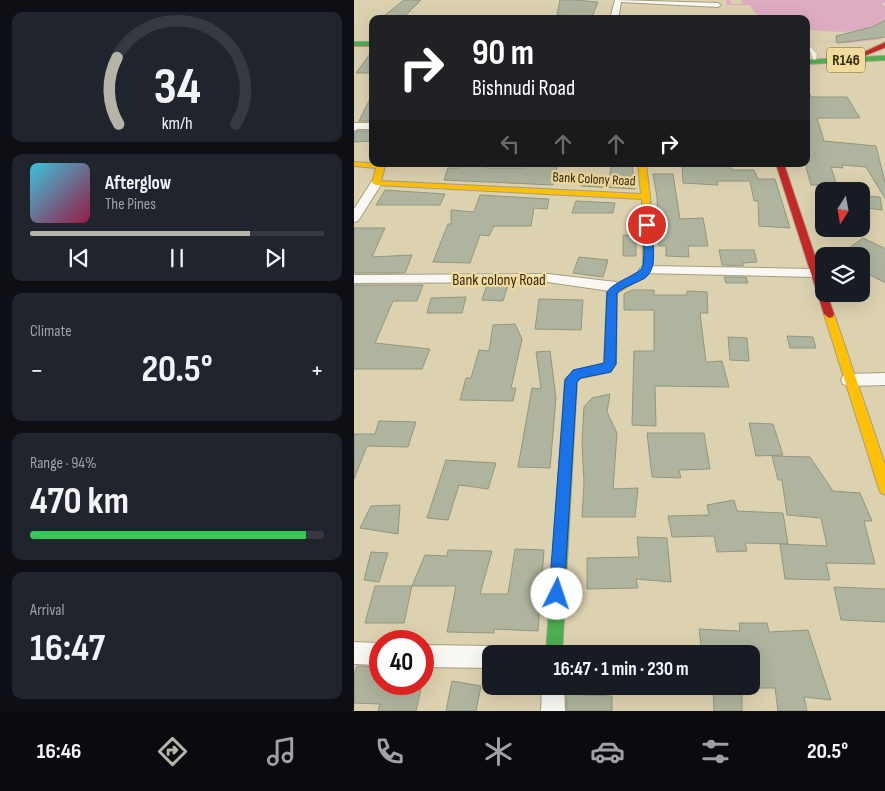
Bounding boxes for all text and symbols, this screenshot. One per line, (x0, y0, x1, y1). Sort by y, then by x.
text: 90 m (472, 32, 534, 75)
icon: right (389, 35, 454, 100)
road number: R146 (827, 48, 865, 72)
text: 34 (153, 56, 201, 119)
text: Bishnudi Road (472, 75, 575, 102)
text: km/h (162, 113, 192, 134)
icon: left (496, 130, 524, 158)
icon: ahead (549, 130, 577, 158)
icon: ahead (602, 130, 630, 158)
icon: right (655, 130, 683, 158)
street label: Bank Colony Road (552, 168, 636, 190)
text: Afterglow (105, 172, 171, 195)
north arrow (815, 182, 870, 238)
map controls (815, 182, 870, 302)
text: The Pines (105, 195, 156, 214)
pin (626, 204, 668, 246)
icon: arrive (633, 211, 661, 239)
icon: previous (65, 244, 93, 272)
icon: pause (163, 244, 191, 272)
icon: next (261, 244, 289, 272)
button: layers (815, 247, 870, 302)
street label: Bank colony Road (452, 271, 546, 290)
text: Climate (30, 322, 72, 341)
text: 20.5° (141, 347, 213, 392)
text: − (30, 354, 44, 387)
text: + (310, 354, 324, 387)
text: Range · 94% (30, 454, 97, 473)
text: 470 km (30, 479, 129, 524)
position arrow (530, 567, 582, 619)
text: Arrival (30, 601, 64, 620)
text: 16:47 (30, 626, 105, 671)
speed limit sign: 40 (369, 630, 434, 695)
text: 16:47 · 1 min · 230 m (553, 658, 689, 681)
icon: directions (155, 734, 190, 769)
icon: music (264, 734, 299, 769)
icon: phone (372, 734, 407, 769)
icon: climate (481, 734, 516, 769)
icon: car (590, 734, 625, 769)
icon: filters (698, 734, 733, 769)
text: 16:46 (37, 738, 81, 765)
text: 20.5° (807, 738, 848, 765)

